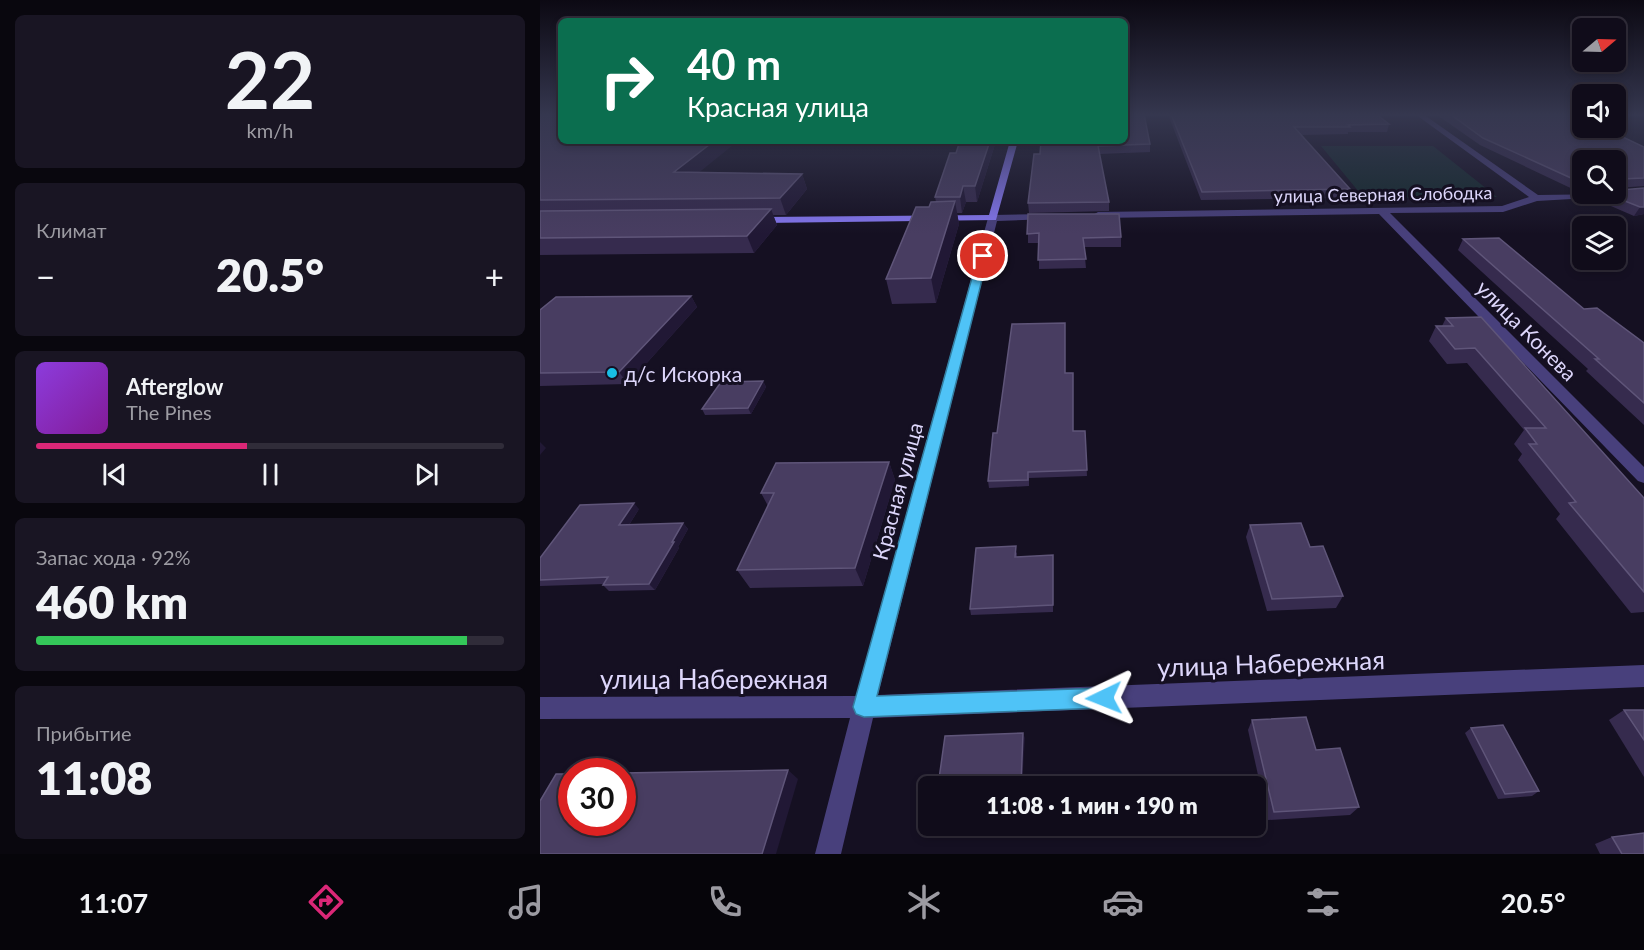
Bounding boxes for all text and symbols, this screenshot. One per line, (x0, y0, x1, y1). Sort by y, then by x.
north arrow (1572, 18, 1626, 72)
map controls (1572, 18, 1626, 270)
text: 22 (225, 32, 315, 126)
text: 40 m (687, 39, 781, 89)
icon: right (588, 42, 666, 120)
button: sound (1572, 84, 1626, 138)
text: Красная улица (687, 90, 869, 123)
text: km/h (247, 118, 293, 142)
button: search (1572, 150, 1626, 204)
street label: улица Северная Слободка (1273, 181, 1493, 207)
button: layers (1572, 216, 1626, 270)
text: Климат (36, 218, 107, 242)
pin (957, 230, 1008, 281)
icon: arrive (966, 239, 999, 272)
text: 20.5° (216, 248, 324, 302)
text: − (36, 256, 55, 296)
text: + (485, 256, 504, 296)
street label: улица Конева (1472, 275, 1582, 385)
place label: д/с Искорка (624, 361, 742, 386)
marker: д/с Искорка (605, 366, 619, 380)
text: Afterglow (126, 373, 223, 400)
text: The Pines (126, 400, 212, 424)
street label: Красная улица (867, 419, 927, 563)
icon: previous (98, 458, 131, 491)
icon: pause (254, 458, 287, 491)
icon: next (410, 458, 443, 491)
text: Запас хода · 92% (36, 545, 191, 569)
text: 460 km (36, 575, 188, 629)
street label: улица Набережная (1156, 643, 1386, 683)
street label: улица Набережная (600, 663, 828, 695)
position arrow (1072, 666, 1136, 730)
text: Прибытие (36, 721, 132, 745)
text: 11:08 (36, 751, 152, 805)
speed limit sign: 30 (558, 758, 636, 836)
text: 11:08 · 1 мин · 190 m (986, 792, 1198, 819)
icon: directions (305, 881, 347, 923)
icon: music (505, 881, 547, 923)
icon: phone (704, 881, 746, 923)
icon: climate (903, 881, 945, 923)
icon: car (1102, 881, 1144, 923)
icon: filters (1302, 881, 1344, 923)
text: 11:07 (79, 886, 148, 919)
text: 20.5° (1501, 886, 1565, 919)

